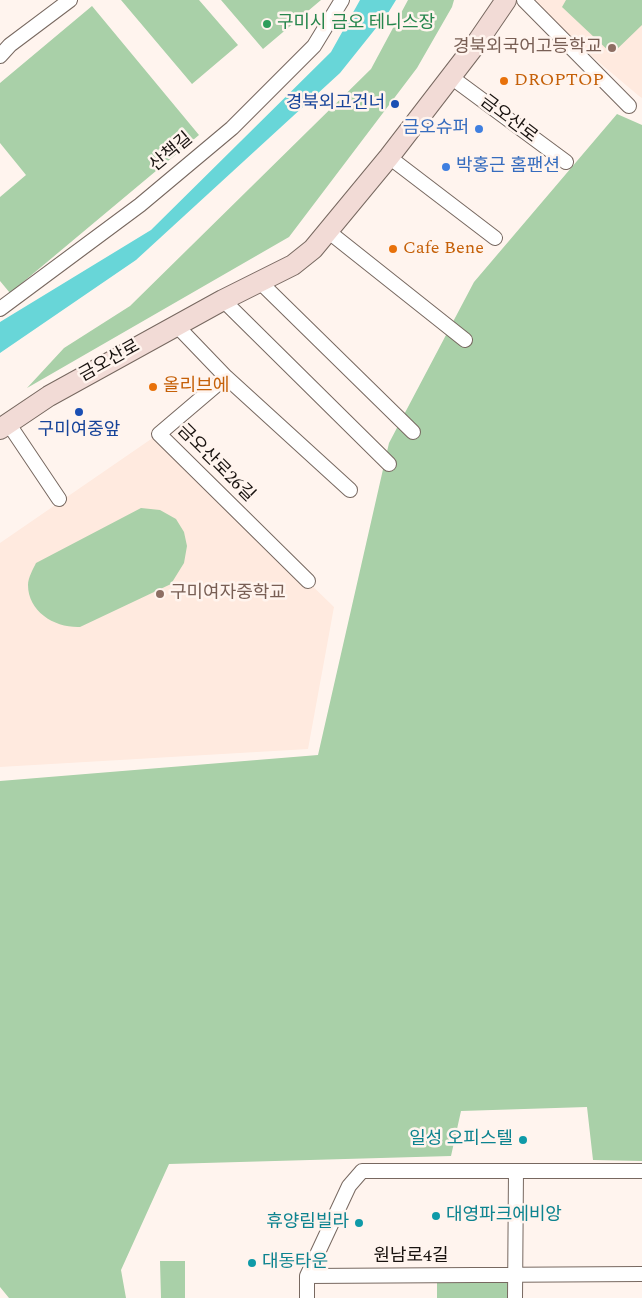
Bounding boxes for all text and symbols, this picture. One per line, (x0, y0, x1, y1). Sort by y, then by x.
place label: 구미시 금오 테니스장 (277, 13, 435, 35)
marker: 구미시 금오 테니스장 (261, 18, 273, 30)
place label: 경북외국어고등학교 (453, 37, 602, 59)
marker: 경북외국어고등학교 (606, 42, 618, 54)
place label: DROPTOP (514, 70, 604, 92)
marker: DROPTOP (498, 75, 510, 87)
street label: 금오산로 (475, 91, 541, 149)
place label: 경북외고건너 (286, 93, 385, 115)
marker: 경북외고건너 (389, 98, 401, 110)
place label: 금오슈퍼 (403, 118, 469, 140)
marker: 금오슈퍼 (473, 123, 485, 135)
street label: 산책길 (146, 129, 198, 177)
place label: 박홍근 홈팬션 (456, 156, 560, 178)
marker: 박홍근 홈팬션 (440, 161, 452, 173)
place label: Cafe Bene (403, 238, 484, 260)
marker: Cafe Bene (387, 243, 399, 255)
street label: 금오산로 (76, 336, 144, 388)
place label: 올리브에 (163, 376, 229, 398)
marker: 올리브에 (147, 381, 159, 393)
marker: 구미여중앞 (73, 406, 85, 418)
place label: 구미여중앞 (38, 420, 120, 442)
street label: 금오산로26길 (172, 421, 258, 507)
place label: 구미여자중학교 (170, 583, 286, 605)
marker: 구미여자중학교 (154, 588, 166, 600)
place label: 일성 오피스텔 (409, 1129, 513, 1151)
marker: 일성 오피스텔 (517, 1134, 529, 1146)
place label: 대영파크에비앙 (446, 1205, 562, 1227)
marker: 대영파크에비앙 (430, 1210, 442, 1222)
place label: 휴양림빌라 (266, 1212, 349, 1234)
marker: 휴양림빌라 (353, 1217, 365, 1229)
street label: 원남로4길 (373, 1246, 449, 1268)
place label: 대동타운 (262, 1252, 328, 1274)
marker: 대동타운 (246, 1257, 258, 1269)

